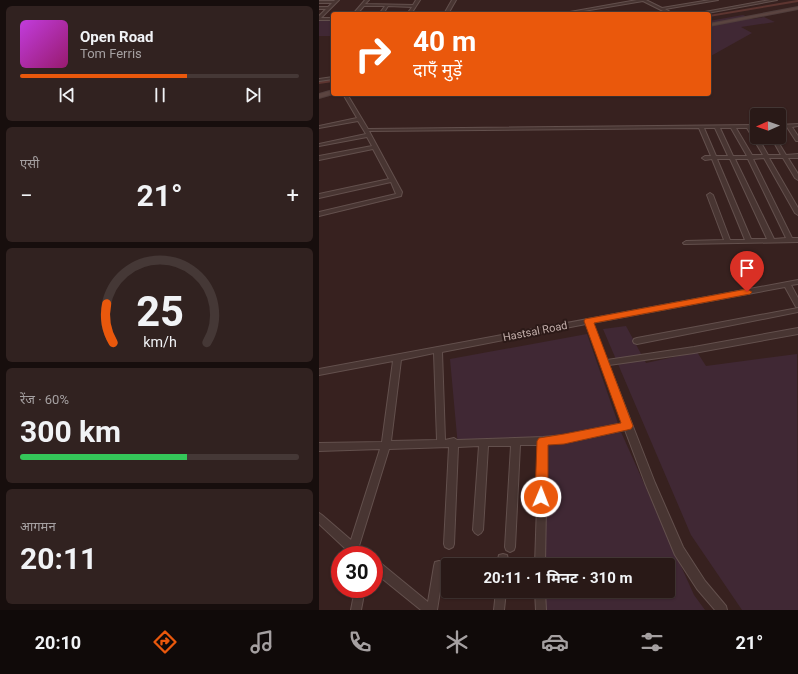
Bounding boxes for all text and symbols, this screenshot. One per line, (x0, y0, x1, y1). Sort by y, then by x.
text: 40 m (413, 25, 476, 58)
text: Open Road (80, 28, 154, 46)
icon: right (347, 28, 399, 80)
text: Tom Ferris (80, 46, 142, 61)
text: दाएँ मुड़ें (413, 59, 462, 80)
icon: previous (56, 84, 78, 106)
icon: pause (149, 84, 171, 106)
icon: next (242, 84, 264, 106)
north arrow (750, 108, 786, 144)
map controls (750, 108, 786, 144)
text: एसी (20, 156, 39, 171)
text: 21° (136, 178, 183, 213)
text: − (20, 183, 33, 208)
text: + (287, 183, 299, 208)
pin (730, 251, 764, 292)
icon: arrive (736, 257, 758, 279)
text: 25 (136, 287, 183, 336)
street label: Hastsal Road (502, 319, 568, 344)
text: km/h (143, 334, 176, 350)
text: रेंज · 60% (20, 392, 69, 407)
text: 300 km (20, 414, 121, 449)
position arrow (520, 476, 562, 518)
text: आगमन (20, 519, 56, 534)
text: 20:11 (20, 541, 97, 576)
speed limit sign: 30 (331, 546, 383, 598)
text: 20:11 · 1 मिनट · 310 m (484, 569, 632, 587)
icon: directions (151, 628, 179, 656)
icon: music (248, 628, 276, 656)
icon: phone (346, 628, 374, 656)
icon: climate (443, 628, 471, 656)
icon: car (541, 628, 569, 656)
icon: filters (638, 628, 666, 656)
text: 20:10 (35, 632, 81, 653)
text: 21° (736, 632, 763, 653)

